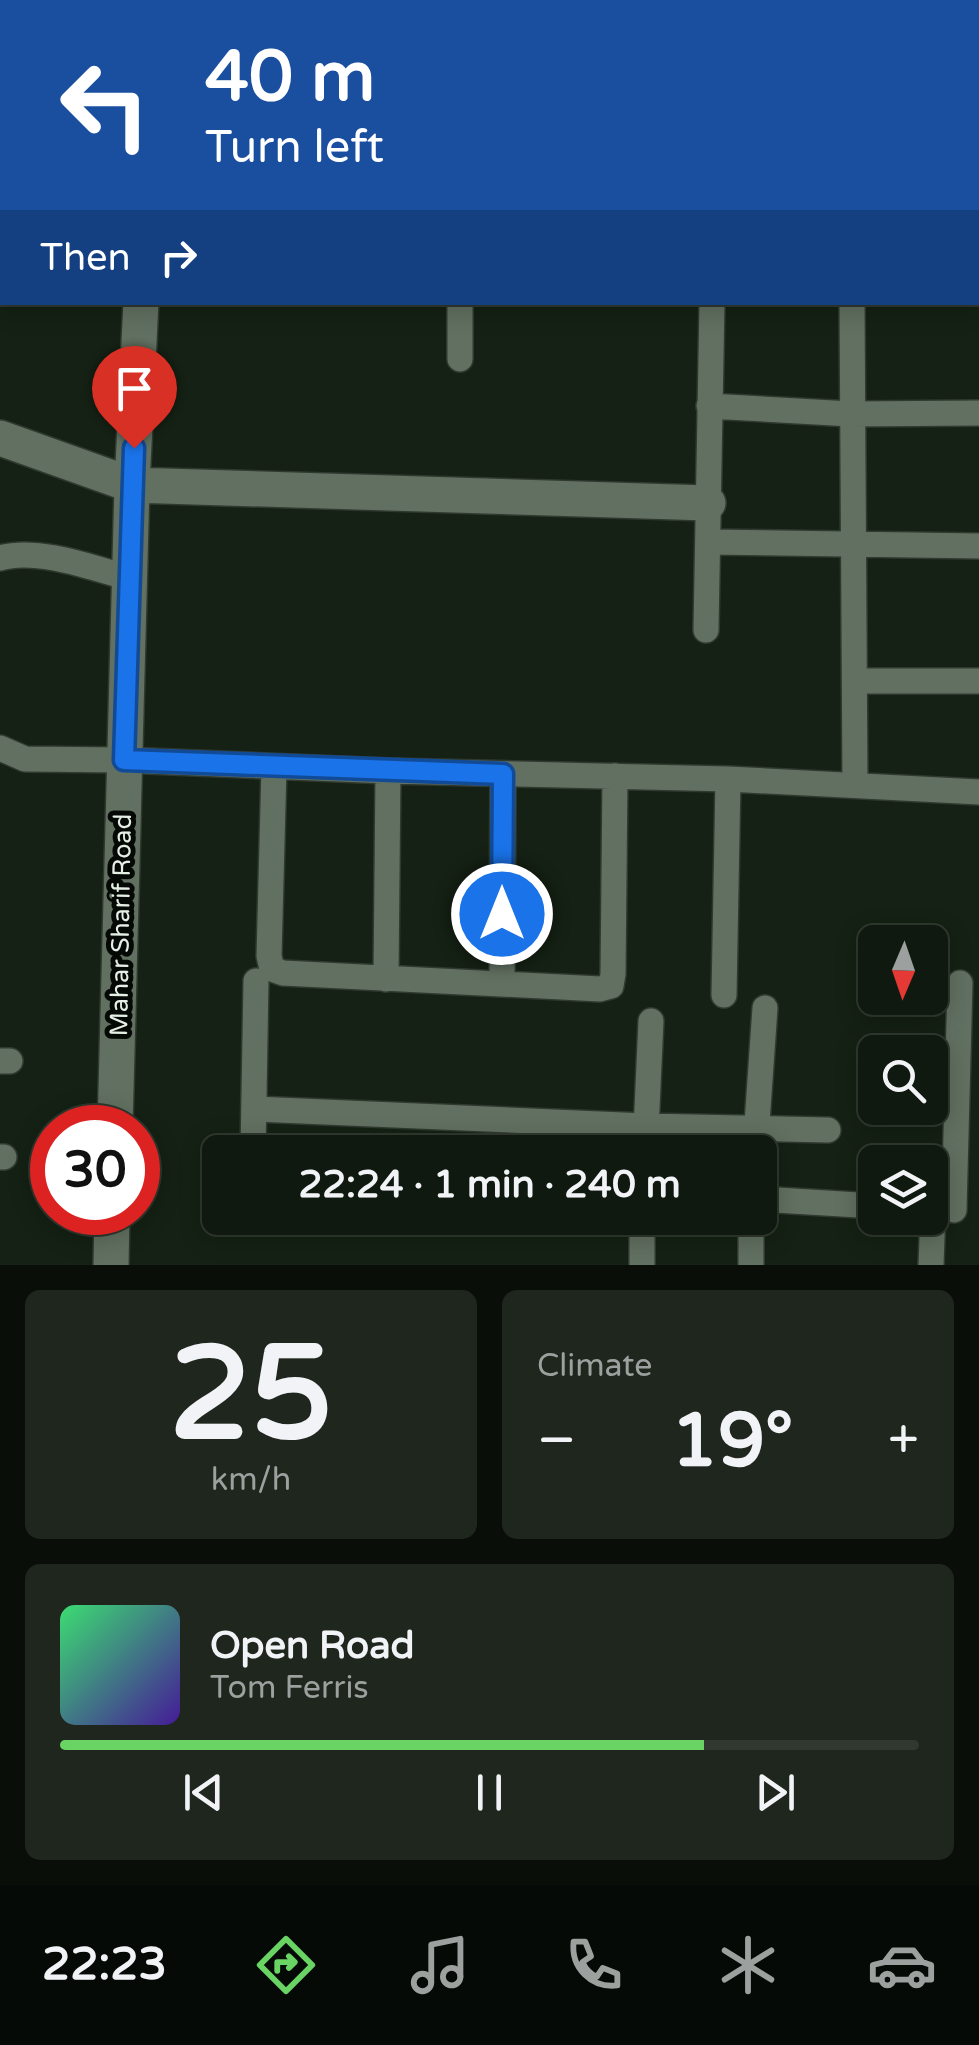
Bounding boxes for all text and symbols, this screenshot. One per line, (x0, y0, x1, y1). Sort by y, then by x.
text: 40 m (205, 36, 375, 120)
icon: left (40, 40, 170, 170)
text: Turn left (205, 121, 384, 175)
icon: right (151, 230, 206, 285)
text: Then (40, 235, 131, 281)
pin (92, 346, 177, 449)
icon: arrive (107, 361, 162, 416)
street label: Mahar Sharif Road (104, 813, 138, 1037)
position arrow (450, 862, 554, 966)
north arrow (858, 925, 948, 1015)
map controls (858, 925, 948, 1235)
button: search (858, 1035, 948, 1125)
speed limit sign: 30 (30, 1105, 160, 1235)
button: layers (858, 1145, 948, 1235)
text: 22:24 · 1 min · 240 m (298, 1162, 681, 1208)
text: 25 (169, 1318, 333, 1474)
text: Climate (537, 1347, 652, 1385)
text: 19° (671, 1396, 793, 1486)
text: − (537, 1408, 576, 1474)
text: + (888, 1408, 919, 1474)
text: km/h (211, 1461, 291, 1499)
text: Open Road (210, 1623, 415, 1669)
text: Tom Ferris (210, 1669, 369, 1707)
icon: previous (176, 1765, 231, 1820)
icon: pause (462, 1765, 517, 1820)
icon: next (748, 1765, 803, 1820)
icon: directions (251, 1930, 321, 2000)
icon: music (405, 1930, 475, 2000)
icon: phone (559, 1930, 629, 2000)
icon: climate (713, 1930, 783, 2000)
icon: car (867, 1930, 937, 2000)
text: 22:23 (42, 1938, 167, 1992)

